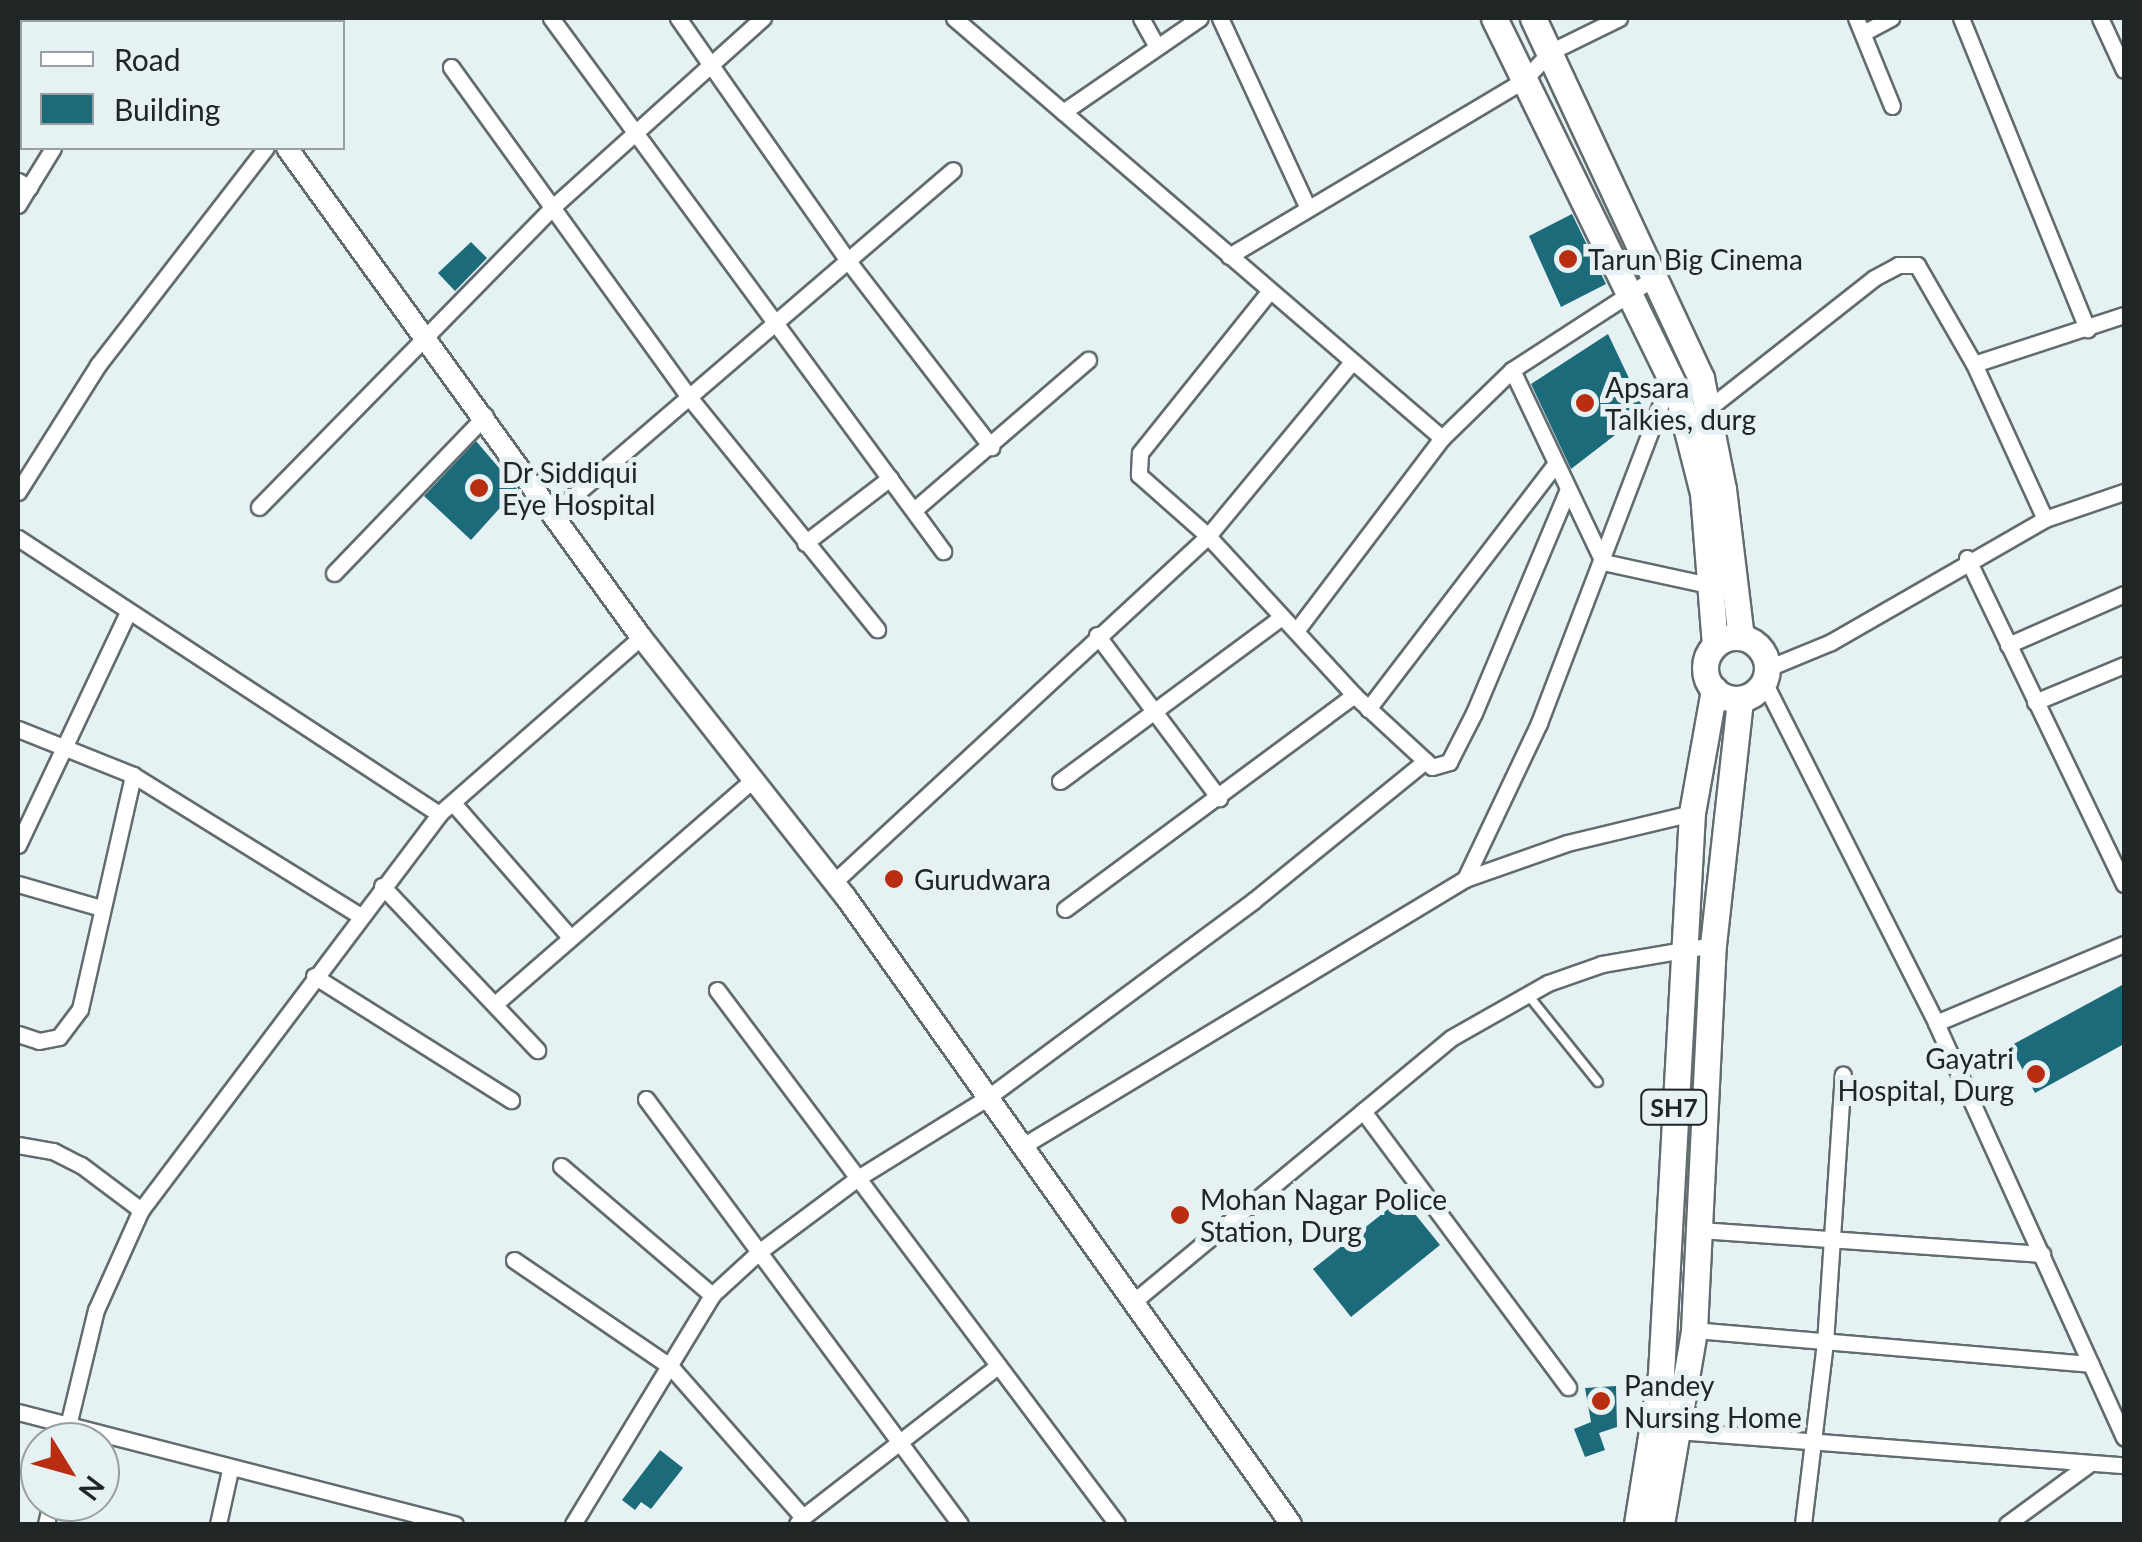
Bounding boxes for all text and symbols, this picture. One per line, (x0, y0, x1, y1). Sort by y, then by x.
legend (20, 20, 345, 150)
text: Road (114, 41, 181, 77)
text: Building (114, 91, 220, 127)
place label: Tarun Big Cinema (1588, 242, 1803, 276)
marker: Tarun Big Cinema (1557, 248, 1579, 270)
place label: Apsara Talkies, durg (1605, 370, 1756, 436)
marker: Apsara Talkies, durg (1574, 392, 1596, 414)
place label: Dr Siddiqui Eye Hospital (502, 455, 655, 521)
marker: Dr Siddiqui Eye Hospital (466, 475, 492, 501)
place label: Gurudwara (914, 862, 1051, 896)
marker: Gurudwara (883, 868, 905, 890)
place label: Gayatri Hospital, Durg (1837, 1041, 2014, 1107)
marker: Gayatri Hospital, Durg (2023, 1061, 2049, 1087)
road number: SH7 (1639, 1087, 1709, 1127)
place label: Mohan Nagar Police Station, Durg (1200, 1182, 1448, 1248)
marker: Mohan Nagar Police Station, Durg (1169, 1204, 1191, 1226)
place label: Pandey Nursing Home (1624, 1368, 1802, 1434)
marker: Pandey Nursing Home (1588, 1388, 1614, 1414)
north arrow (20, 1422, 120, 1522)
text: N (72, 1470, 112, 1508)

